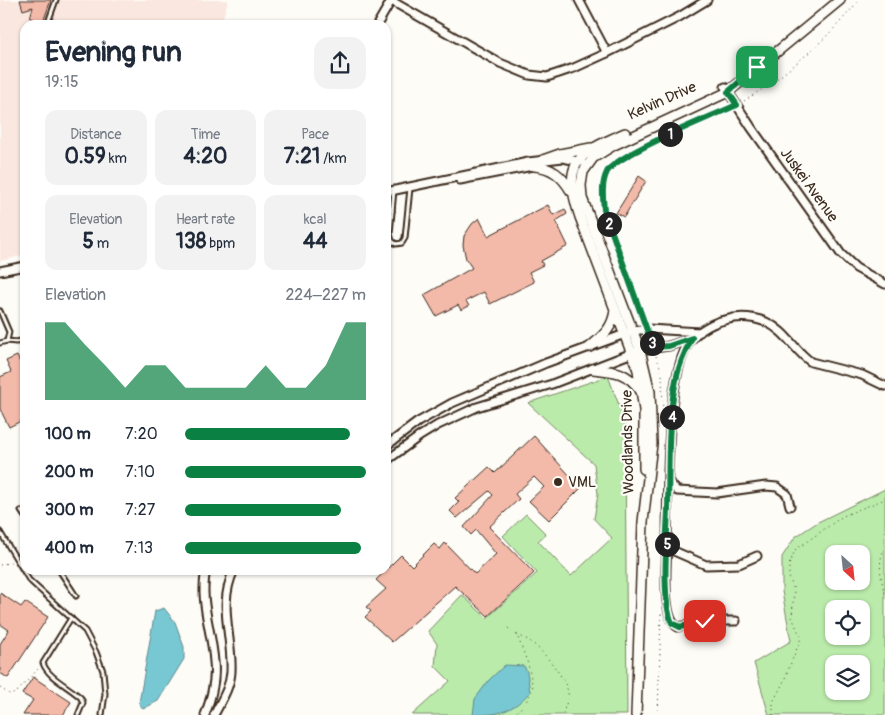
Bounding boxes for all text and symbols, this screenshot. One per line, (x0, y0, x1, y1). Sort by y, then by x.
text: Evening run (45, 35, 182, 70)
button: share (314, 37, 366, 89)
pin (736, 46, 778, 88)
icon: arrive (743, 53, 771, 81)
text: 19:15 (45, 72, 79, 92)
street label: Kelvin Drive (625, 77, 700, 125)
pin: 1 (658, 122, 682, 146)
text: Distance (70, 126, 121, 143)
text: Time (191, 126, 220, 143)
text: Pace (301, 126, 329, 143)
text: 1 (668, 126, 673, 143)
text: 0.59 (65, 143, 106, 170)
text: 4:20 (184, 143, 227, 170)
text: 7:21 (284, 143, 320, 170)
street label: Juskei Avenue (776, 144, 843, 226)
text: km (106, 150, 127, 167)
text: /km (320, 150, 347, 167)
text: Elevation (69, 211, 123, 228)
text: Heart rate (176, 211, 235, 228)
text: kcal (304, 211, 327, 228)
pin: 2 (596, 212, 622, 236)
text: 2 (606, 216, 613, 233)
text: 5 (82, 228, 94, 255)
text: 138 (176, 228, 206, 255)
text: 44 (303, 228, 327, 255)
text: m (94, 235, 109, 252)
text: bpm (206, 235, 235, 252)
text: Elevation (45, 285, 106, 305)
text: 224–227 m (285, 285, 366, 305)
pin: 3 (640, 330, 664, 356)
text: 3 (649, 335, 656, 352)
street label: Woodlands Drive (618, 389, 638, 494)
pin: 4 (660, 404, 684, 430)
text: 4 (668, 409, 677, 426)
text: 100 m (45, 424, 91, 444)
text: 7:20 (125, 424, 158, 444)
text: 200 m (45, 462, 93, 482)
text: 7:10 (125, 462, 155, 482)
place label: VML (568, 473, 596, 492)
marker: VML (552, 476, 564, 488)
text: 300 m (45, 500, 93, 520)
text: 7:27 (125, 500, 155, 520)
pin: 5 (654, 532, 680, 556)
text: 5 (664, 536, 671, 553)
text: 400 m (45, 538, 94, 558)
text: 7:13 (125, 538, 153, 558)
north arrow (825, 545, 870, 590)
map controls (825, 545, 870, 700)
pin (684, 600, 726, 642)
button: locate (825, 600, 870, 645)
icon: check (691, 607, 719, 635)
button: layers (825, 655, 870, 700)

